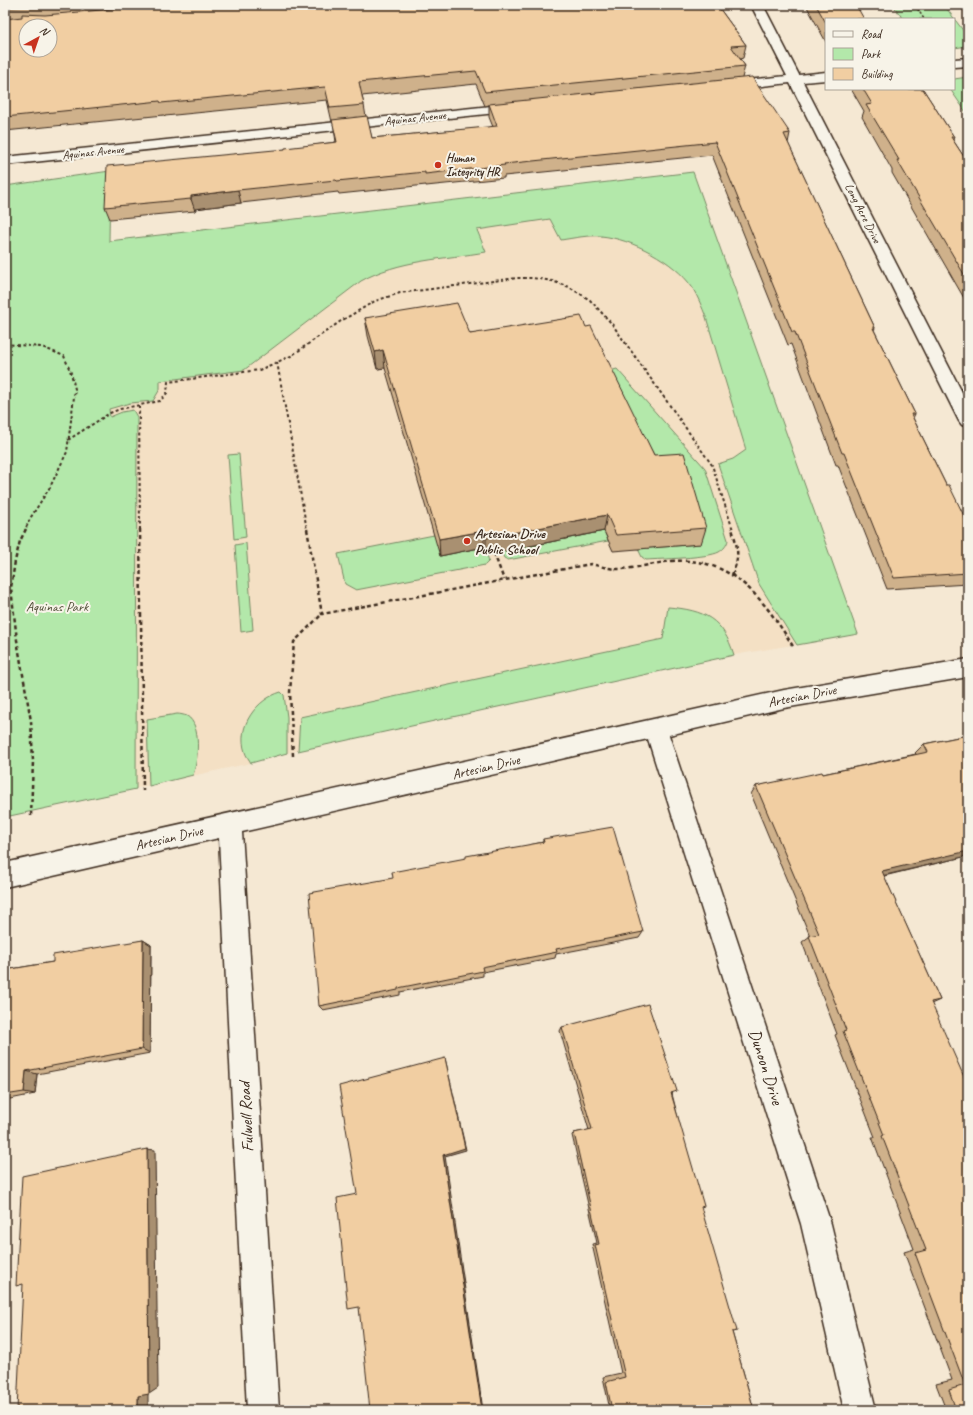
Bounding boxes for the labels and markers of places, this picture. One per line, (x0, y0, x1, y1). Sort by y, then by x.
place label: Human Integrity HR (446, 150, 501, 180)
marker: Human Integrity HR (433, 160, 443, 170)
place label: Artesian Drive Public School (475, 525, 546, 558)
marker: Artesian Drive Public School (462, 536, 472, 546)

